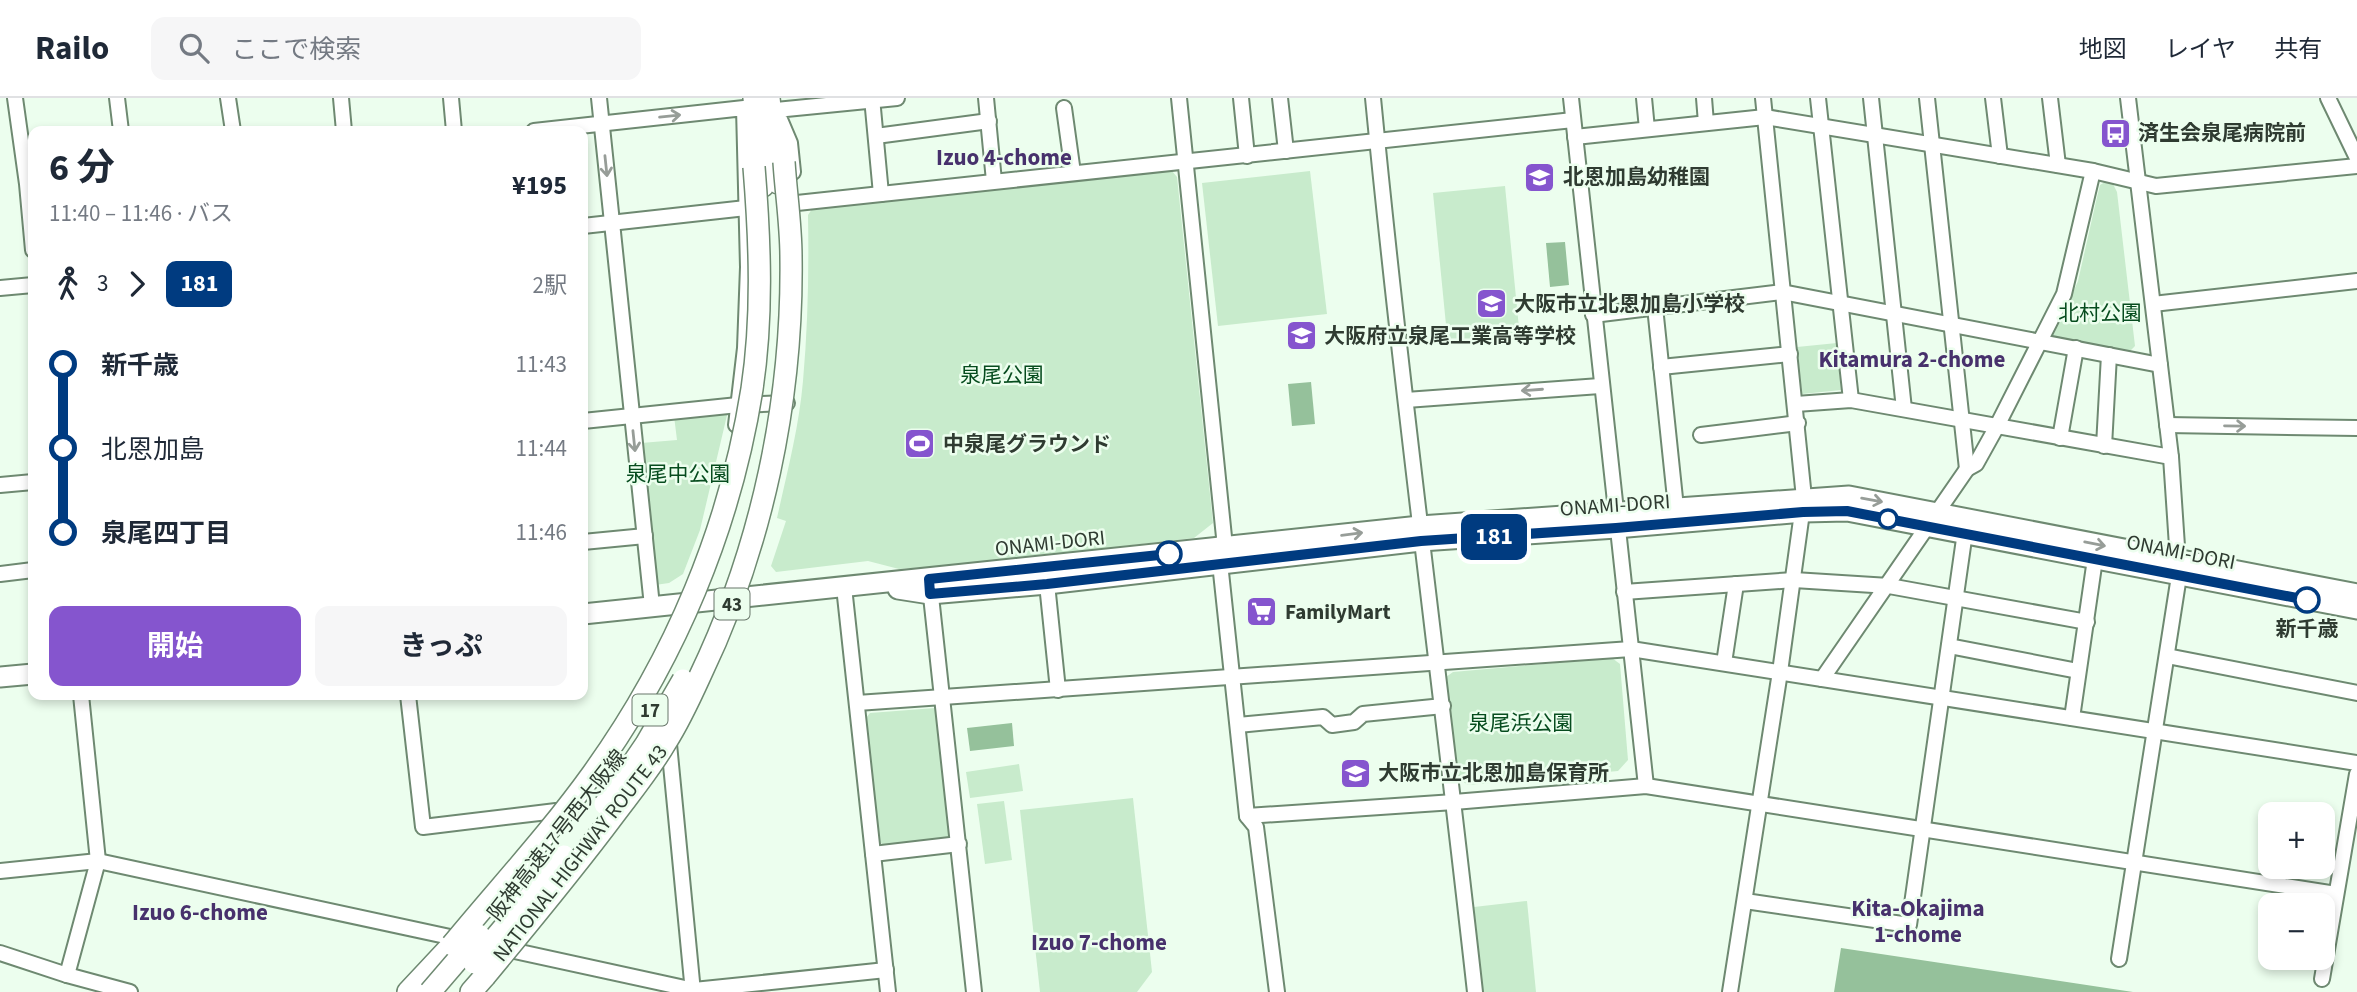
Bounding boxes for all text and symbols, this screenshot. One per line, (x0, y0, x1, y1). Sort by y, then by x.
search box (151, 17, 641, 80)
text: Railo (35, 25, 109, 72)
icon: search (175, 29, 213, 67)
text: ここで検索 (231, 31, 361, 68)
text: 地図 (2079, 32, 2127, 67)
text: レイヤ (2165, 32, 2236, 67)
text: 共有 (2274, 32, 2322, 67)
one-way arrow (658, 110, 680, 123)
bus stop icon: 済生会泉尾病院前 (2098, 116, 2132, 150)
place label: 済生会泉尾病院前 (2138, 118, 2306, 148)
text: 6 分 (49, 141, 115, 195)
district label: Izuo 4-chome (936, 141, 1072, 174)
one-way arrow (600, 154, 613, 177)
school or university icon: 北恩加島幼稚園 (1523, 160, 1557, 194)
place label: 北恩加島幼稚園 (1563, 162, 1710, 192)
text: ¥195 (512, 167, 567, 204)
text: 11:40 – 11:46 · バス (49, 197, 233, 230)
icon: walk (49, 265, 87, 303)
icon: forward (118, 265, 156, 303)
text: 181 (180, 266, 218, 301)
text: 3 (97, 267, 108, 300)
text: 2駅 (533, 269, 567, 302)
school or university icon: 大阪市立北恩加島小学校 (1474, 287, 1508, 321)
place label: 大阪市立北恩加島小学校 (1514, 289, 1745, 319)
park label: 北村公園 (2058, 298, 2142, 328)
school or university icon: 大阪府立泉尾工業高等学校 (1284, 319, 1318, 353)
place label: 大阪府立泉尾工業高等学校 (1324, 321, 1576, 351)
district label: Kitamura 2-chome (1819, 343, 2006, 376)
text: 新千歳 (101, 347, 179, 384)
text: 11:43 (516, 348, 567, 381)
park label: 泉尾公園 (960, 360, 1044, 390)
one-way arrow (1522, 384, 1544, 397)
one-way arrow (2223, 419, 2246, 433)
sports icon: 中泉尾グラウンド (903, 427, 937, 461)
one-way arrow (628, 429, 641, 452)
place label: 中泉尾グラウンド (943, 429, 1111, 459)
text: 北恩加島 (101, 431, 205, 468)
text: 11:44 (516, 432, 567, 465)
park label: 泉尾中公園 (626, 459, 731, 489)
street label: ONAMI-DORI (1559, 486, 1671, 524)
one-way arrow (1860, 494, 1883, 508)
unlabelled marker (1878, 509, 1898, 529)
line badge: 181 (1454, 514, 1534, 560)
text: 泉尾四丁目 (101, 515, 231, 552)
text: 11:46 (516, 516, 567, 549)
text: 181 (1475, 519, 1513, 554)
street label: ONAMI-DORI (993, 522, 1107, 564)
one-way arrow (1340, 527, 1363, 540)
street label: ONAMI-DORI (2124, 527, 2238, 577)
one-way arrow (2083, 537, 2106, 551)
unlabelled marker (1156, 541, 1182, 567)
marker: 新千歳 (2294, 587, 2320, 613)
road number: 43 (714, 589, 750, 620)
supermarket icon: FamilyMart (1245, 595, 1279, 629)
place label: FamilyMart (1285, 597, 1390, 627)
button: 開始 (49, 606, 301, 686)
button: きっぷ (315, 606, 567, 686)
place label: 新千歳 (2276, 614, 2339, 644)
road number: 17 (632, 694, 668, 726)
park label: 泉尾浜公園 (1469, 708, 1574, 738)
street label: NATIONAL HIGHWAY ROUTE 43 (486, 738, 674, 968)
street label: 阪神高速17号西大阪線 (481, 743, 633, 927)
school or university icon: 大阪市立北恩加島保育所 (1338, 756, 1372, 790)
place label: 大阪市立北恩加島保育所 (1378, 758, 1609, 788)
map controls (2258, 802, 2335, 970)
button: + (2258, 802, 2335, 879)
district label: Kita-Okajima 1-chome (1851, 892, 1985, 951)
button: − (2258, 893, 2335, 970)
district label: Izuo 6-chome (132, 896, 268, 929)
district label: Izuo 7-chome (1031, 926, 1167, 959)

